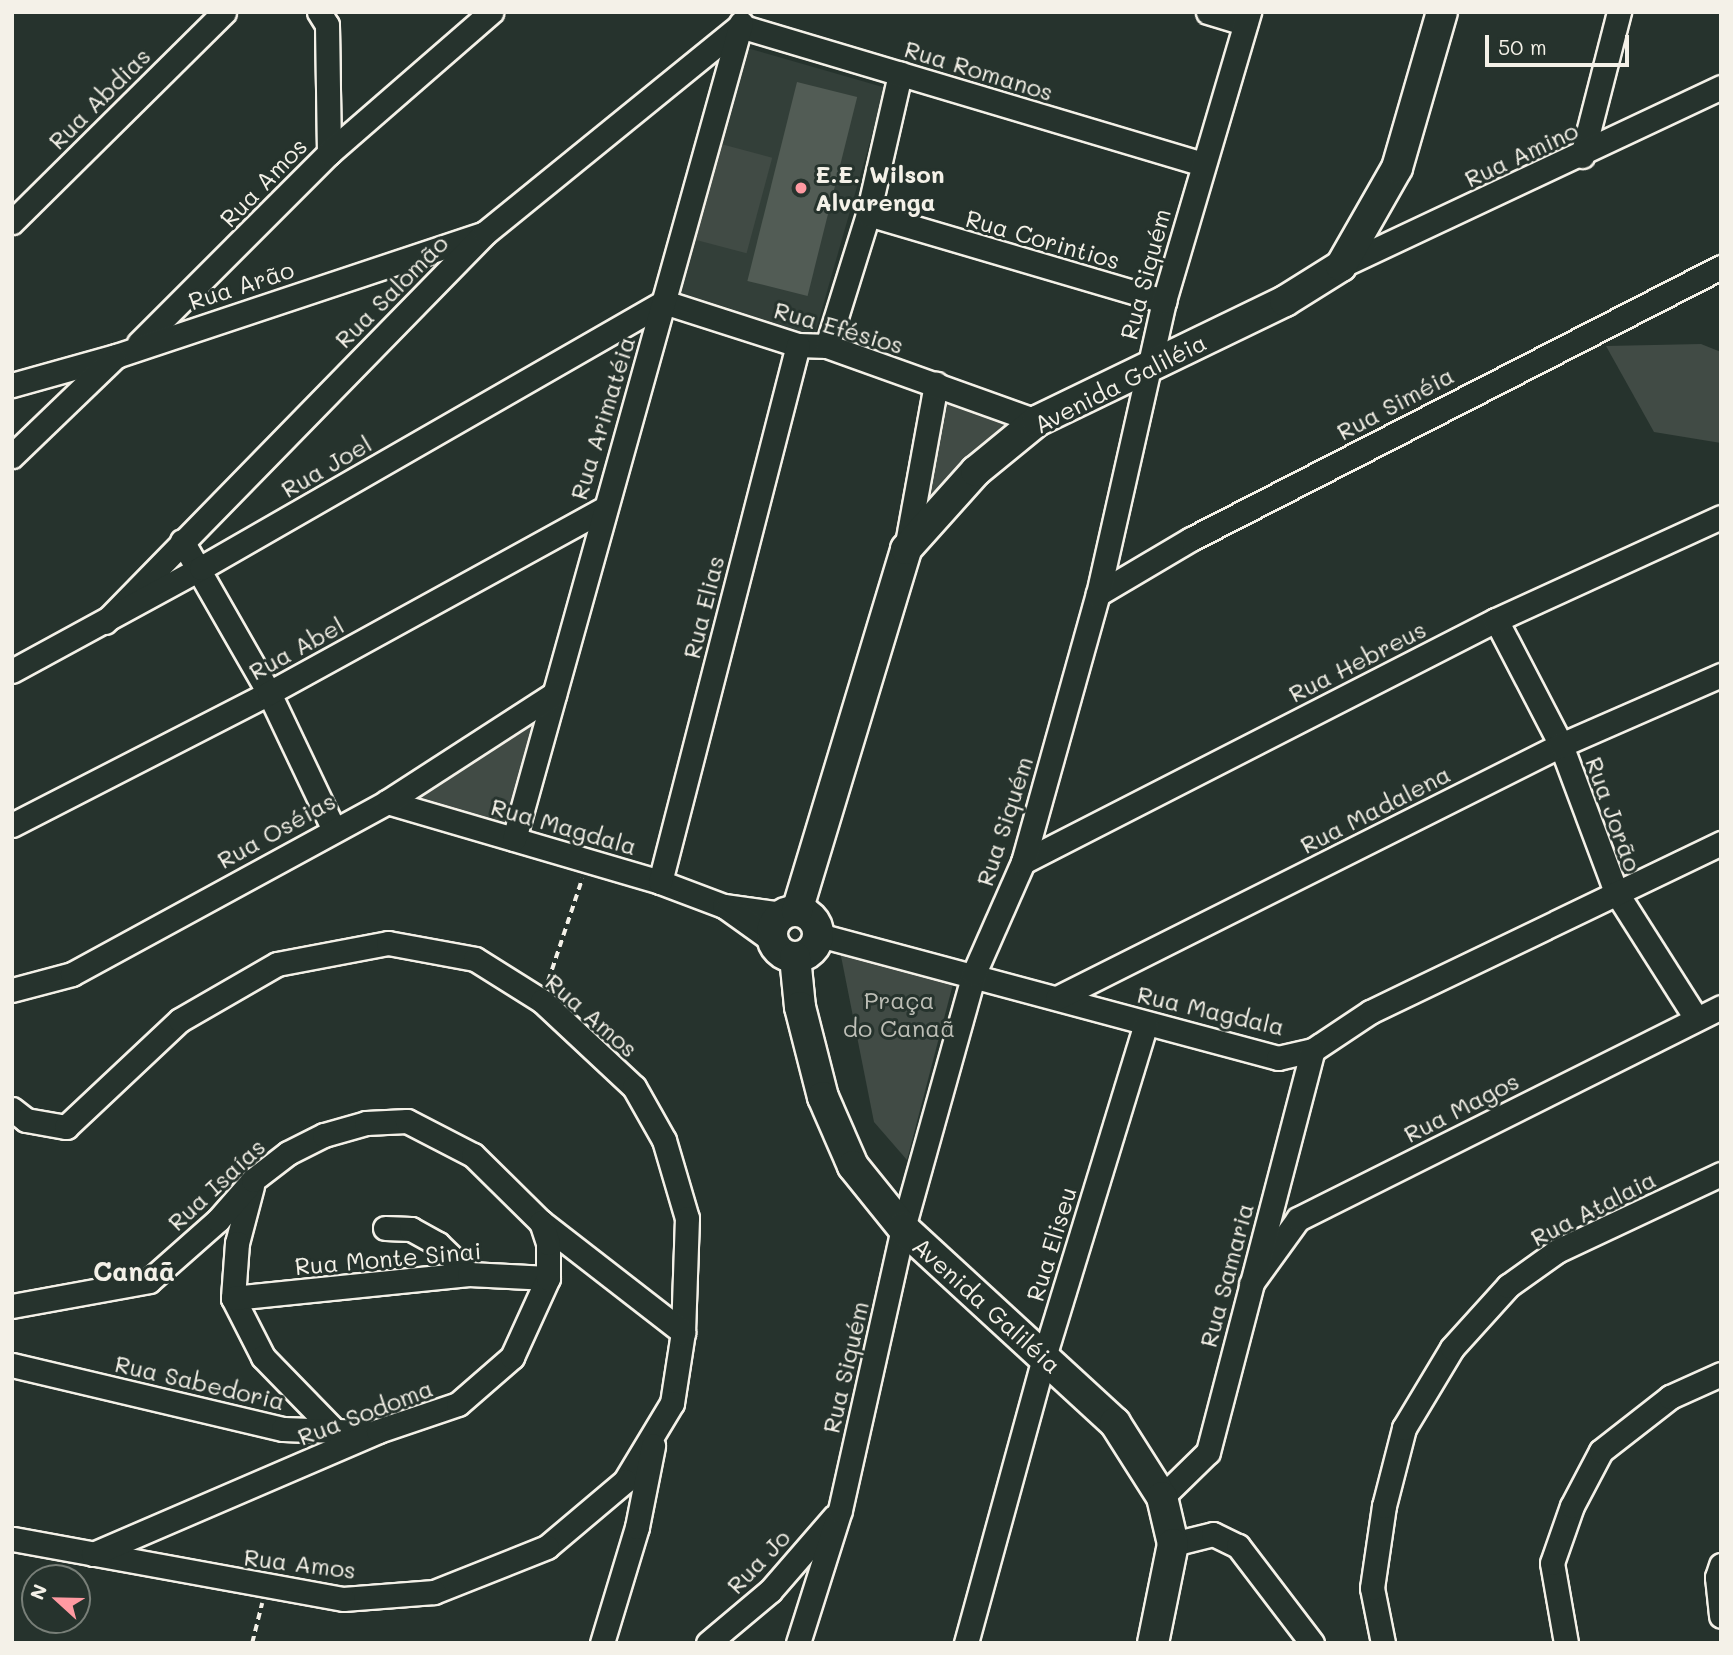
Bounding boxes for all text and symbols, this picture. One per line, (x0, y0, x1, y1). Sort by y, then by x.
scale bar (1488, 21, 1632, 65)
text: 50 m (1498, 33, 1547, 60)
street label: Rua Romanos (901, 34, 1057, 106)
street label: Rua Abdias (42, 41, 156, 155)
street label: Rua Amino (1460, 115, 1582, 193)
street label: Rua Amos (213, 131, 313, 233)
place label: E.E. Wilson Alvarenga (815, 160, 945, 216)
marker: E.E. Wilson Alvarenga (793, 180, 809, 196)
street label: Rua Corintios (963, 203, 1123, 275)
street label: Rua Siquém (1114, 205, 1176, 343)
street label: Rua Salomão (328, 228, 454, 354)
street label: Rua Arão (185, 254, 297, 316)
street label: Rua Efésios (771, 295, 907, 359)
street label: Avenida Galiléia (1029, 327, 1211, 439)
street label: Rua Arimatéia (564, 333, 640, 503)
street label: Rua Siméia (1332, 360, 1458, 446)
street label: Rua Joel (276, 429, 376, 503)
street label: Rua Elias (676, 553, 730, 661)
street label: Rua Abel (244, 610, 348, 686)
street label: Rua Hebreus (1284, 614, 1430, 708)
street label: Rua Siquém (970, 753, 1038, 889)
street label: Rua Jorão (1580, 753, 1648, 875)
street label: Rua Madalena (1295, 759, 1455, 859)
street label: Rua Oséias (212, 786, 340, 874)
street label: Rua Magdala (488, 791, 640, 861)
street label: Rua Amos (540, 967, 644, 1063)
street label: Rua Magdala (1135, 979, 1287, 1041)
park label: Praça do Canaã (843, 986, 955, 1042)
street label: Rua Magos (1399, 1066, 1523, 1148)
street label: Rua Isaías (161, 1132, 271, 1236)
street label: Rua Atalaia (1526, 1164, 1660, 1252)
street label: Rua Eliseu (1020, 1183, 1082, 1305)
street label: Rua Samaria (1193, 1200, 1259, 1350)
street label: Avenida Galiléia (907, 1231, 1067, 1379)
street label: Rua Monte Sinai (293, 1235, 483, 1281)
district label: Canaã (93, 1256, 175, 1288)
street label: Rua Siquém (816, 1298, 874, 1436)
street label: Rua Sabedoria (112, 1348, 288, 1416)
street label: Rua Sodoma (293, 1373, 437, 1451)
street label: Rua Jo (720, 1523, 796, 1599)
street label: Rua Amos (242, 1542, 358, 1584)
north arrow (21, 1564, 91, 1634)
text: N (24, 1580, 52, 1603)

